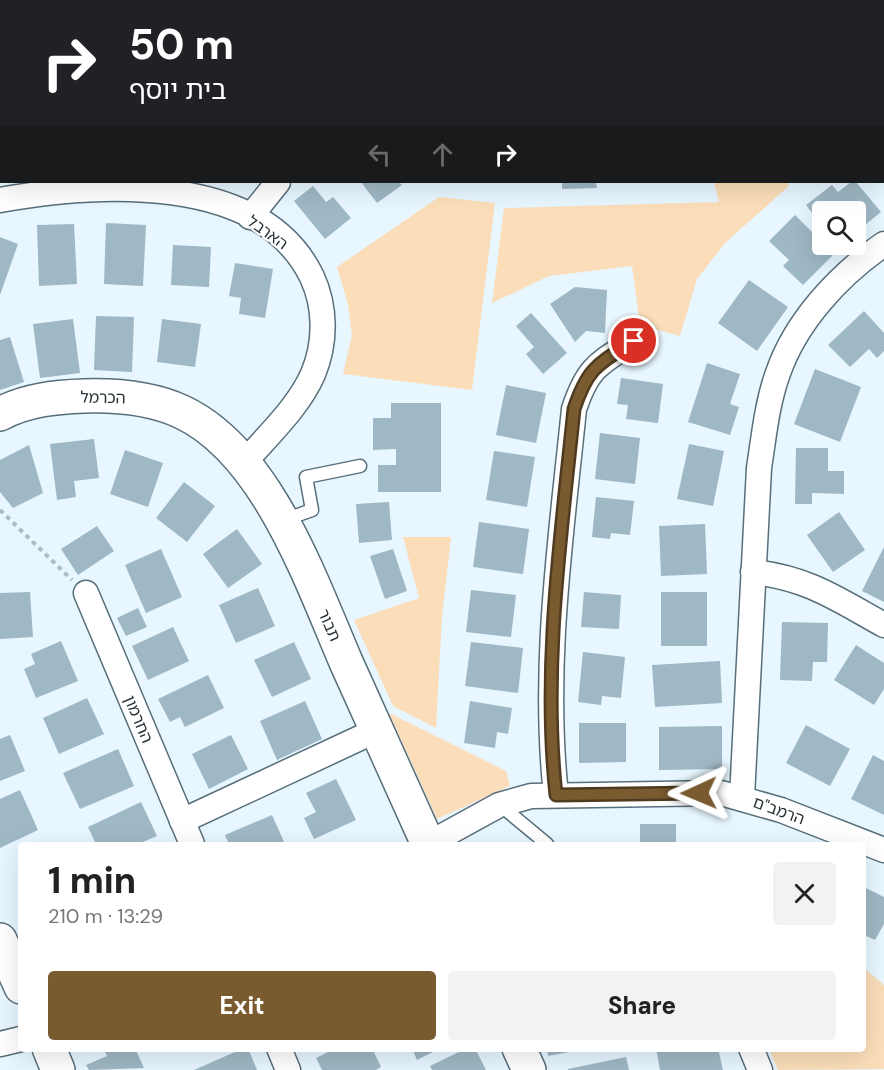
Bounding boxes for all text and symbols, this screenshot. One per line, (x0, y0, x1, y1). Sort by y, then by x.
text: 50 m (129, 17, 234, 72)
icon: right (30, 24, 108, 102)
text: בית יוסף (129, 72, 227, 107)
icon: left (363, 138, 396, 171)
icon: ahead (426, 138, 459, 171)
icon: right (489, 138, 522, 171)
map controls (812, 201, 866, 255)
button: search (812, 201, 866, 255)
street label: הארבל (243, 211, 292, 254)
pin (608, 315, 659, 366)
icon: arrive (617, 324, 650, 357)
street label: הכרמל (80, 387, 126, 408)
street label: תבור (313, 606, 346, 645)
street label: החרמון (119, 692, 158, 746)
position arrow (667, 761, 731, 825)
street label: הרמב"ם (750, 791, 808, 830)
text: 1 min (48, 857, 136, 904)
button: close (773, 862, 836, 925)
text: 210 m · 13:29 (48, 903, 163, 929)
button: Exit (48, 971, 436, 1040)
button: Share (448, 971, 836, 1040)

